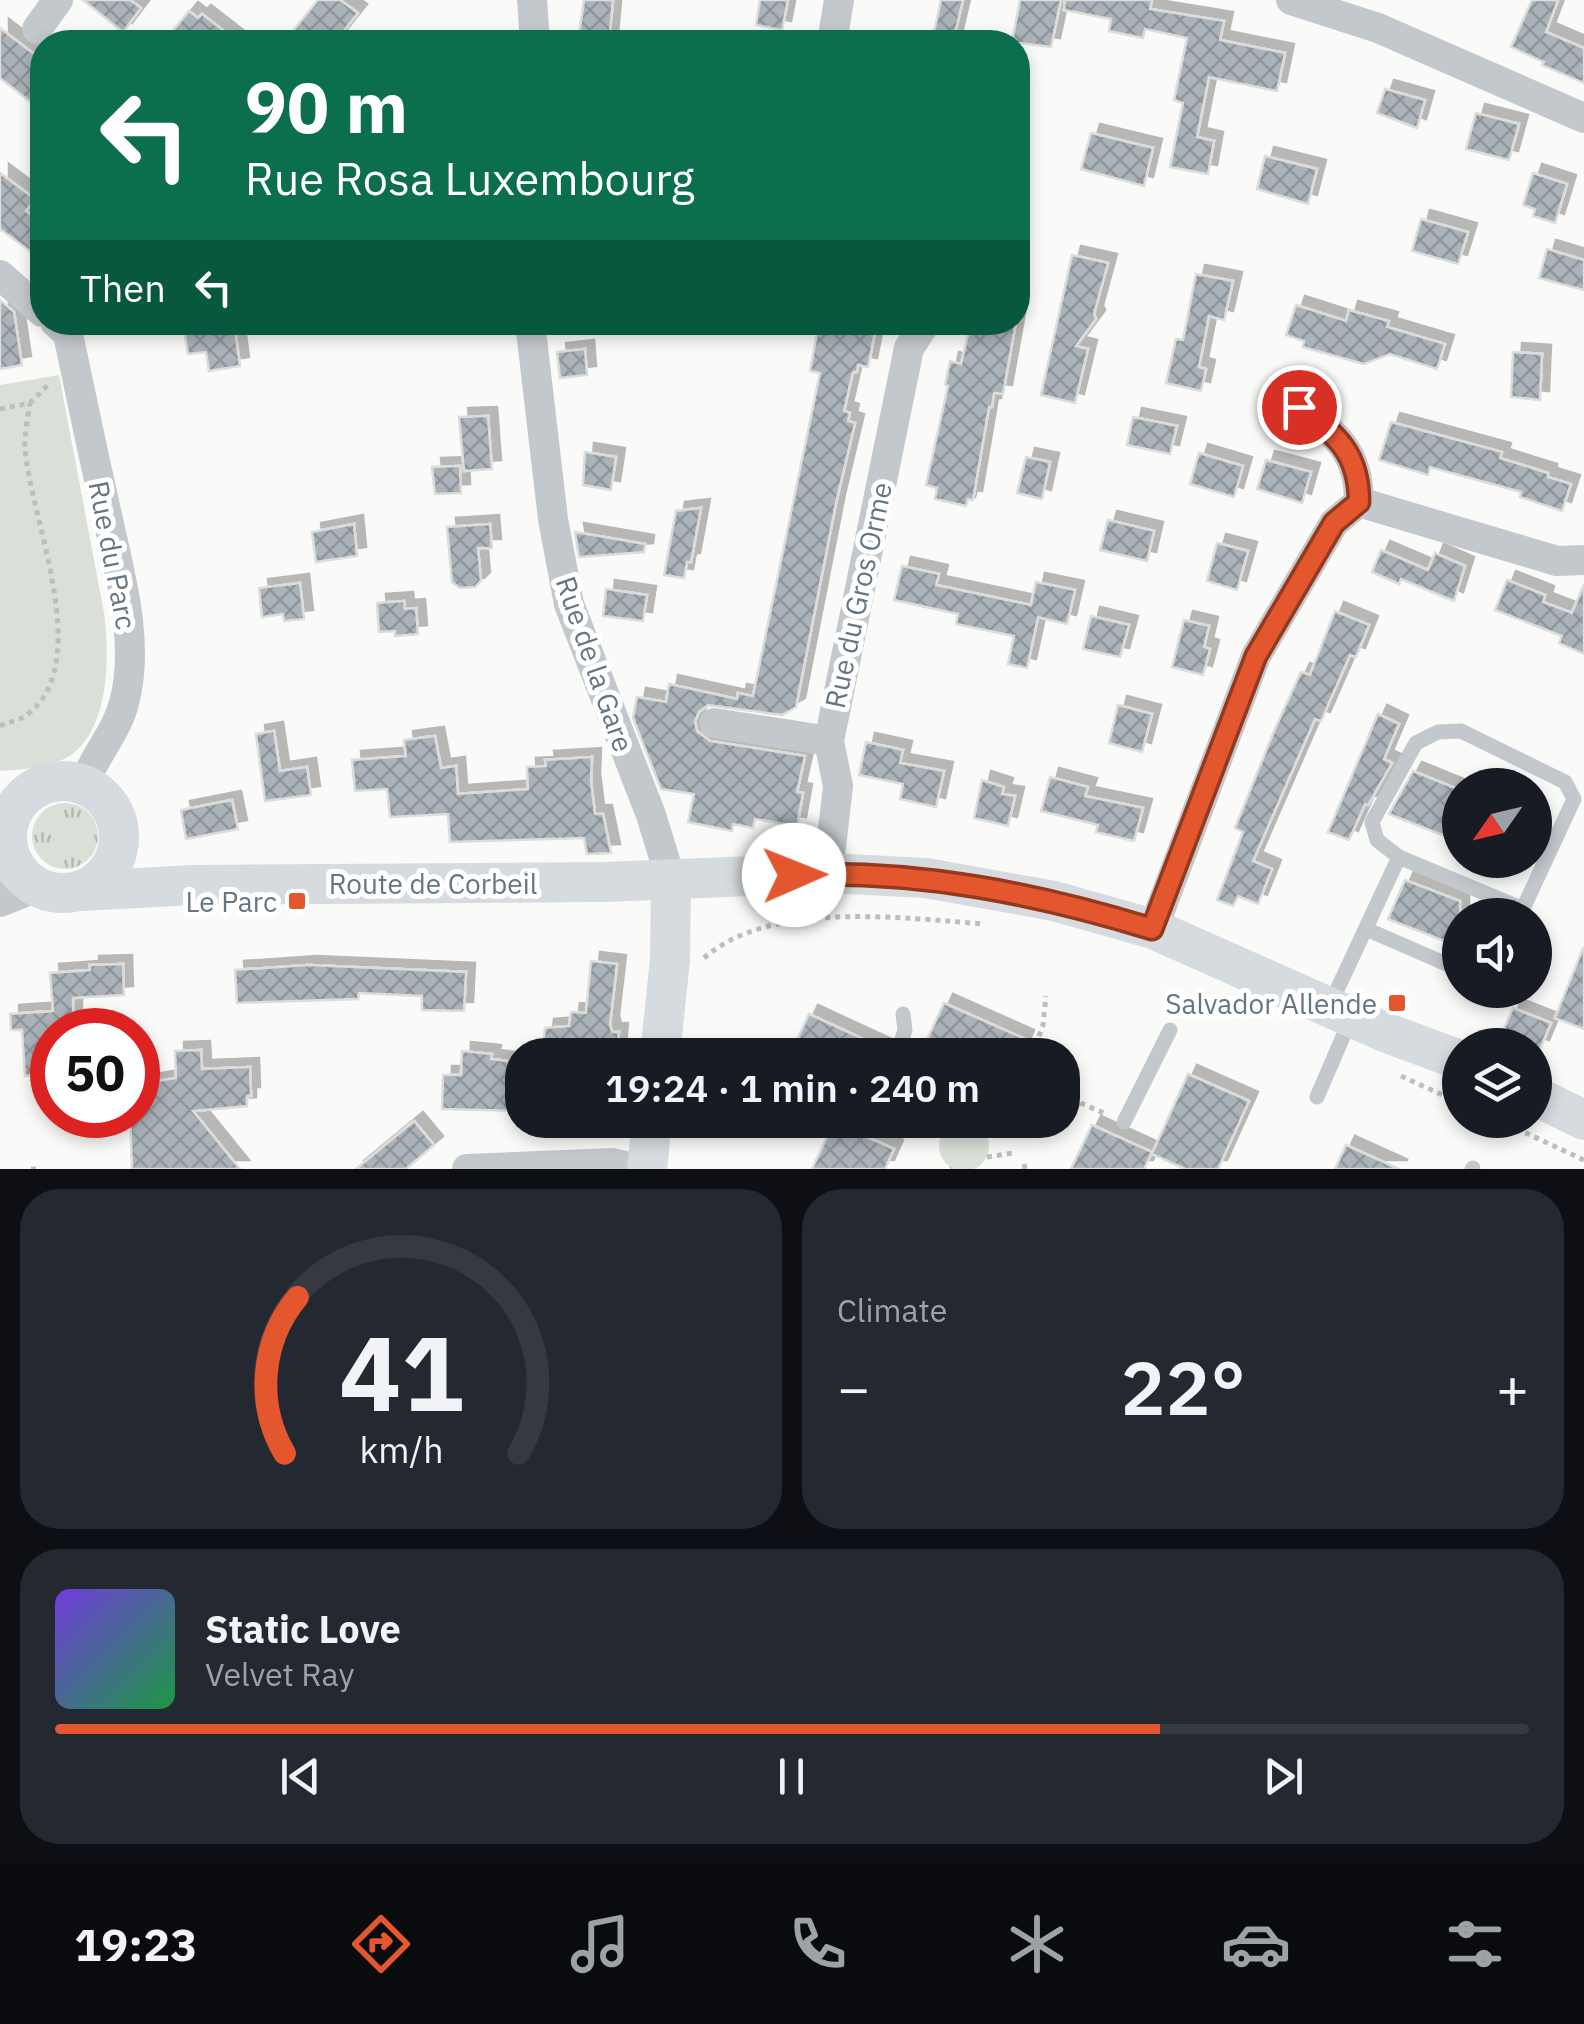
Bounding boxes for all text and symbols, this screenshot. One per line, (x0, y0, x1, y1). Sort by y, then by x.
text: 90 m (245, 61, 408, 152)
icon: left (80, 70, 210, 200)
text: Rue Rosa Luxembourg (245, 149, 695, 207)
icon: left (186, 260, 241, 315)
text: Then (80, 263, 166, 312)
pin (1257, 365, 1342, 450)
icon: arrive (1272, 380, 1327, 435)
street label: Rue du Parc (80, 478, 146, 632)
street label: Rue du Gros Orme (816, 479, 900, 711)
street label: Rue de la Gare (548, 571, 642, 757)
north arrow (1442, 768, 1552, 878)
map controls (1442, 768, 1552, 1138)
position arrow (742, 823, 846, 927)
street label: Route de Corbeil (329, 865, 537, 902)
place label: Le Parc (185, 883, 277, 920)
marker: Le Parc (286, 890, 308, 912)
button: sound (1442, 898, 1552, 1008)
place label: Salvador Allende (1165, 985, 1377, 1022)
marker: Salvador Allende (1386, 992, 1408, 1014)
speed limit sign: 50 (30, 1008, 160, 1138)
button: layers (1442, 1028, 1552, 1138)
text: 19:24 · 1 min · 240 m (605, 1063, 980, 1112)
text: Climate (837, 1289, 947, 1331)
text: 41 (339, 1304, 463, 1440)
text: 22° (1120, 1338, 1246, 1436)
text: − (837, 1352, 870, 1423)
text: + (1496, 1352, 1529, 1423)
text: km/h (359, 1426, 443, 1473)
text: Static Love (205, 1604, 401, 1653)
text: Velvet Ray (205, 1653, 354, 1695)
icon: previous (273, 1749, 328, 1804)
icon: pause (764, 1749, 819, 1804)
icon: next (1256, 1749, 1311, 1804)
icon: directions (346, 1909, 416, 1979)
icon: music (565, 1909, 635, 1979)
icon: phone (783, 1909, 853, 1979)
icon: climate (1002, 1909, 1072, 1979)
icon: car (1221, 1909, 1291, 1979)
icon: filters (1440, 1909, 1510, 1979)
text: 19:23 (74, 1915, 197, 1973)

